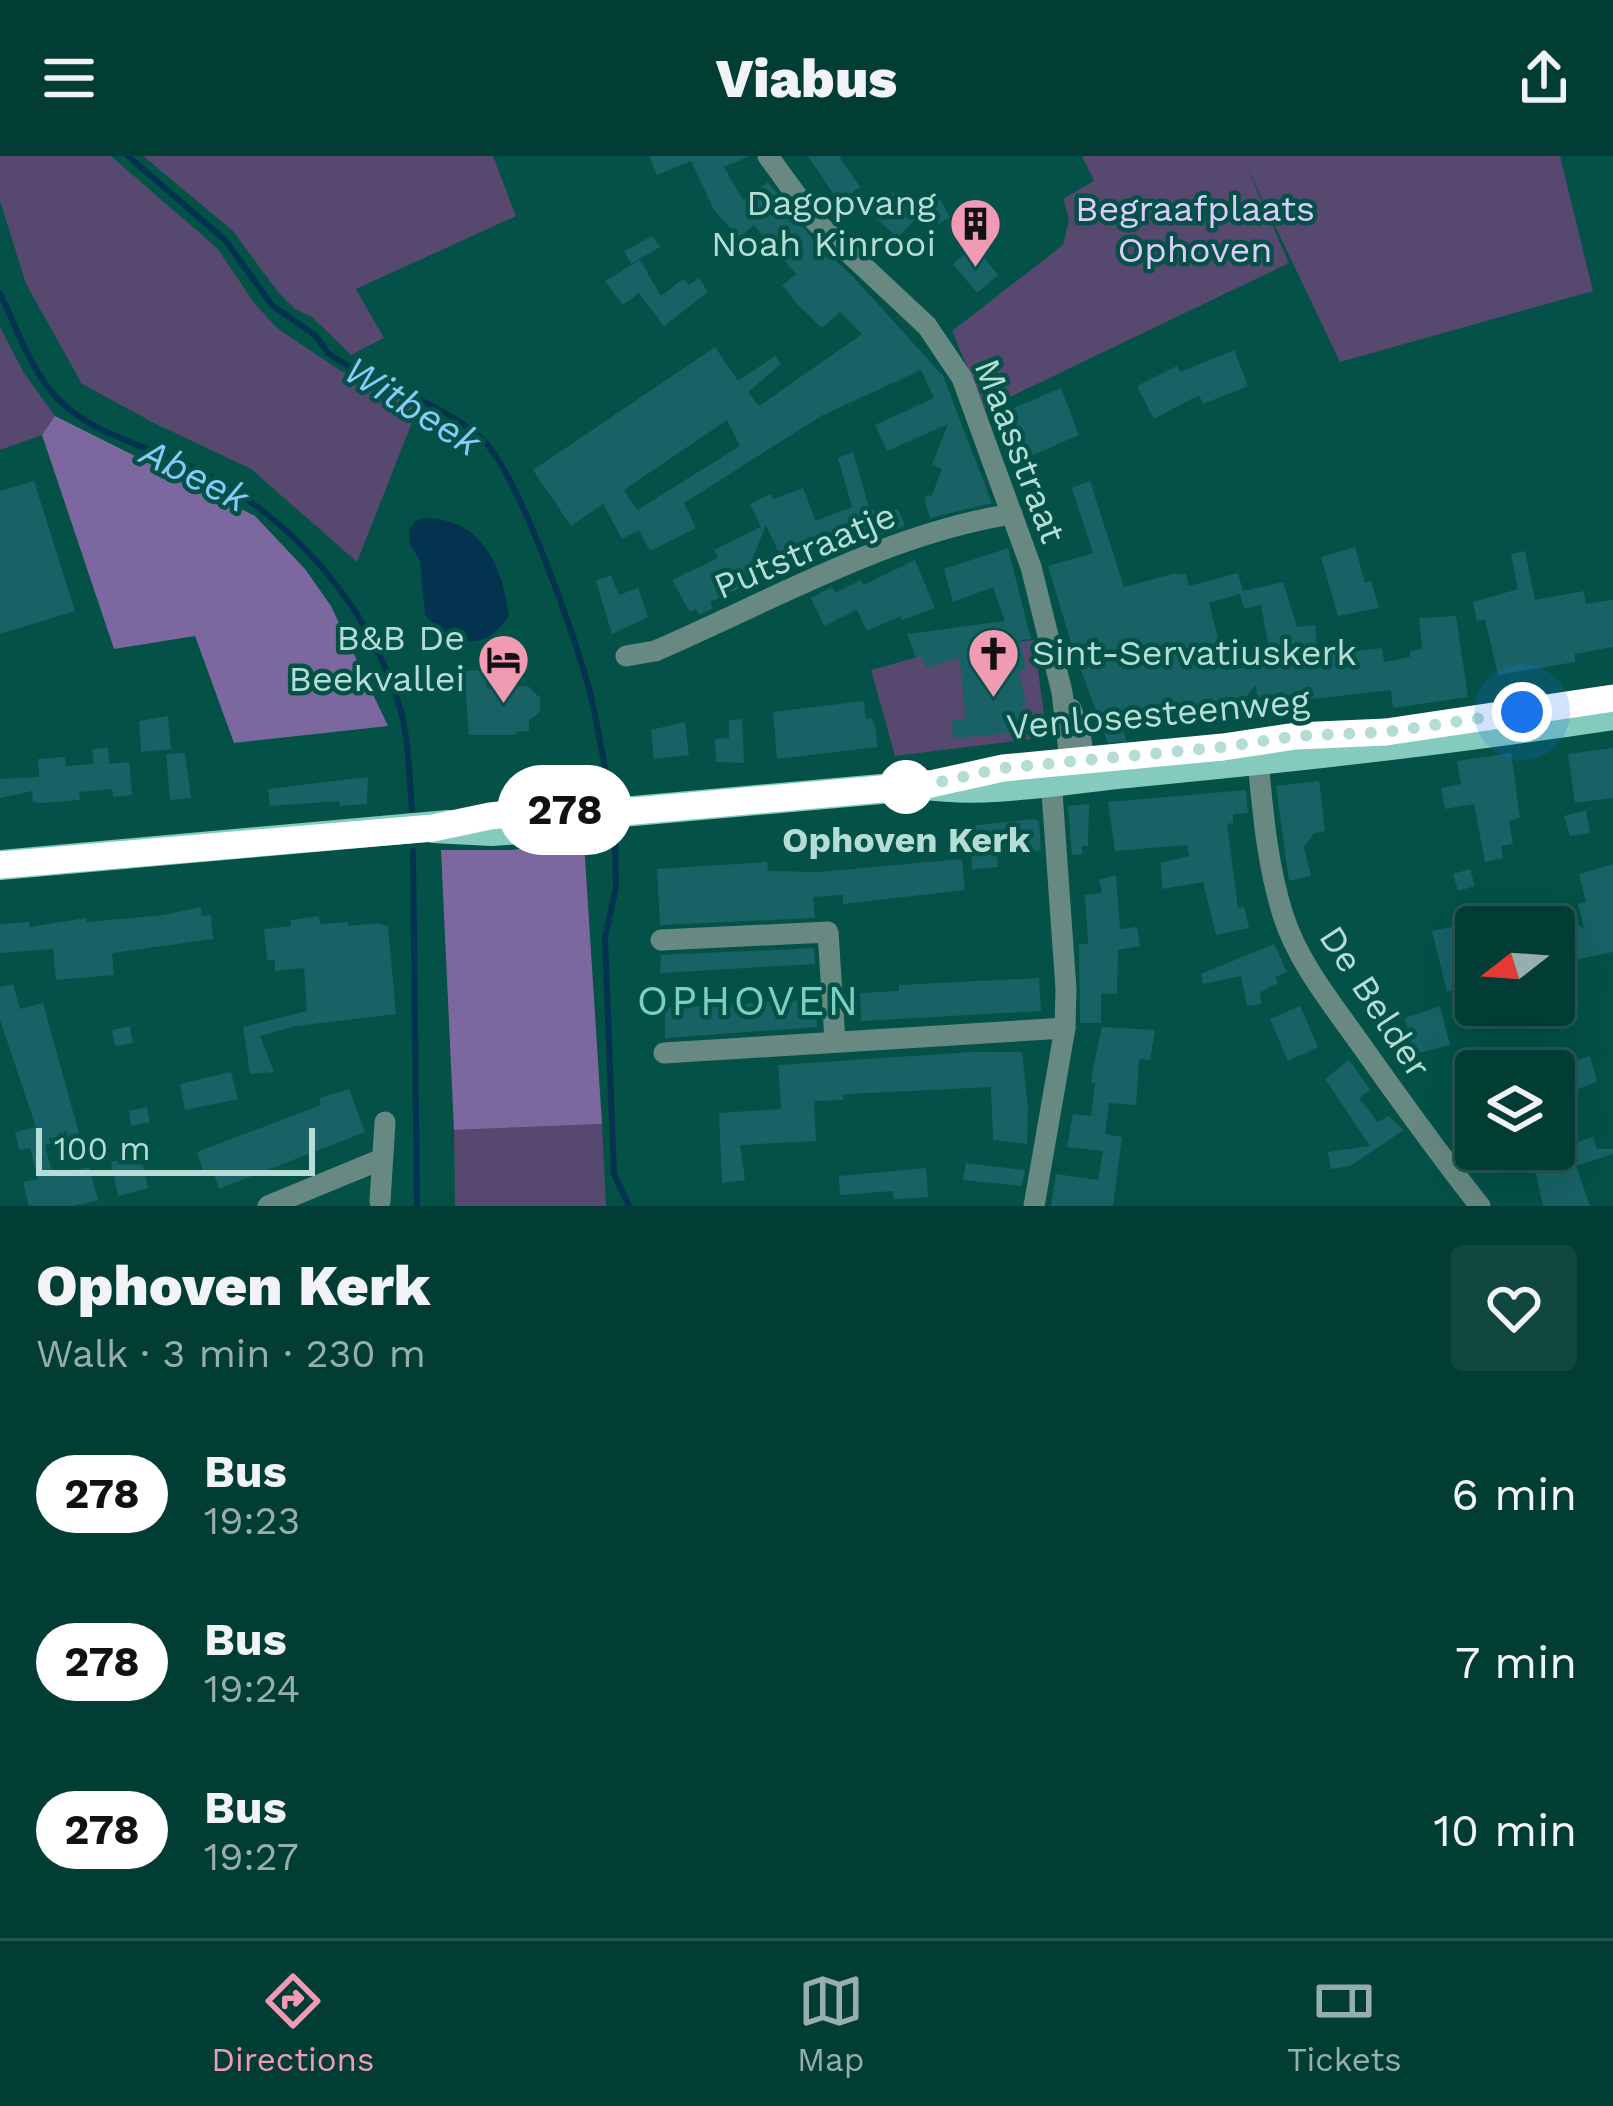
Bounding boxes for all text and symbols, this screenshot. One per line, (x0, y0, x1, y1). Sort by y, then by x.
icon: menu (36, 45, 102, 111)
icon: share (1511, 45, 1577, 111)
text: Viabus (716, 47, 897, 110)
place label: Dagopvang Noah Kinrooi (711, 182, 937, 265)
park label: Begraafplaats Ophoven (1075, 188, 1315, 271)
building icon: Dagopvang Noah Kinrooi (947, 196, 1003, 270)
water label: Witbeek (337, 347, 491, 466)
street label: Maasstraat (966, 353, 1074, 549)
water label: Abeek (132, 428, 258, 522)
street label: Putstraatje (708, 494, 902, 608)
place label: B&B De Beekvallei (289, 617, 465, 700)
church icon: Sint-Servatiuskerk (965, 625, 1021, 699)
hotel icon: B&B De Beekvallei (476, 631, 532, 705)
place label: Sint-Servatiuskerk (1032, 632, 1357, 674)
street label: Venlosesteenweg (1005, 680, 1312, 748)
your location (1492, 682, 1552, 742)
marker: Ophoven Kerk (881, 762, 931, 812)
line badge: 278 (496, 771, 634, 849)
text: 278 (527, 785, 603, 834)
place label: Ophoven Kerk (782, 819, 1031, 861)
north arrow (1455, 906, 1575, 1026)
map controls (1455, 906, 1575, 1170)
street label: De Belder (1310, 918, 1440, 1086)
district label: OPHOVEN (637, 976, 861, 1025)
button: layers (1455, 1050, 1575, 1170)
scale bar (36, 1122, 315, 1175)
text: 100 m (54, 1129, 151, 1168)
button: heart (1451, 1245, 1577, 1371)
text: Ophoven Kerk (36, 1252, 430, 1319)
text: Walk · 3 min · 230 m (36, 1331, 426, 1376)
text: Bus (204, 1445, 287, 1498)
text: 6 min (1452, 1468, 1577, 1521)
text: 278 (64, 1469, 140, 1518)
text: 19:23 (204, 1498, 300, 1543)
text: Bus (204, 1613, 287, 1666)
text: 7 min (1455, 1636, 1577, 1689)
text: 278 (64, 1637, 140, 1686)
text: 19:24 (204, 1666, 300, 1711)
text: Bus (204, 1781, 287, 1834)
text: 10 min (1433, 1804, 1577, 1857)
text: 278 (64, 1805, 140, 1854)
text: 19:27 (204, 1834, 299, 1879)
tab: Directions (211, 1968, 374, 2079)
tab: Map (797, 1968, 864, 2079)
tab: Tickets (1287, 1968, 1402, 2079)

